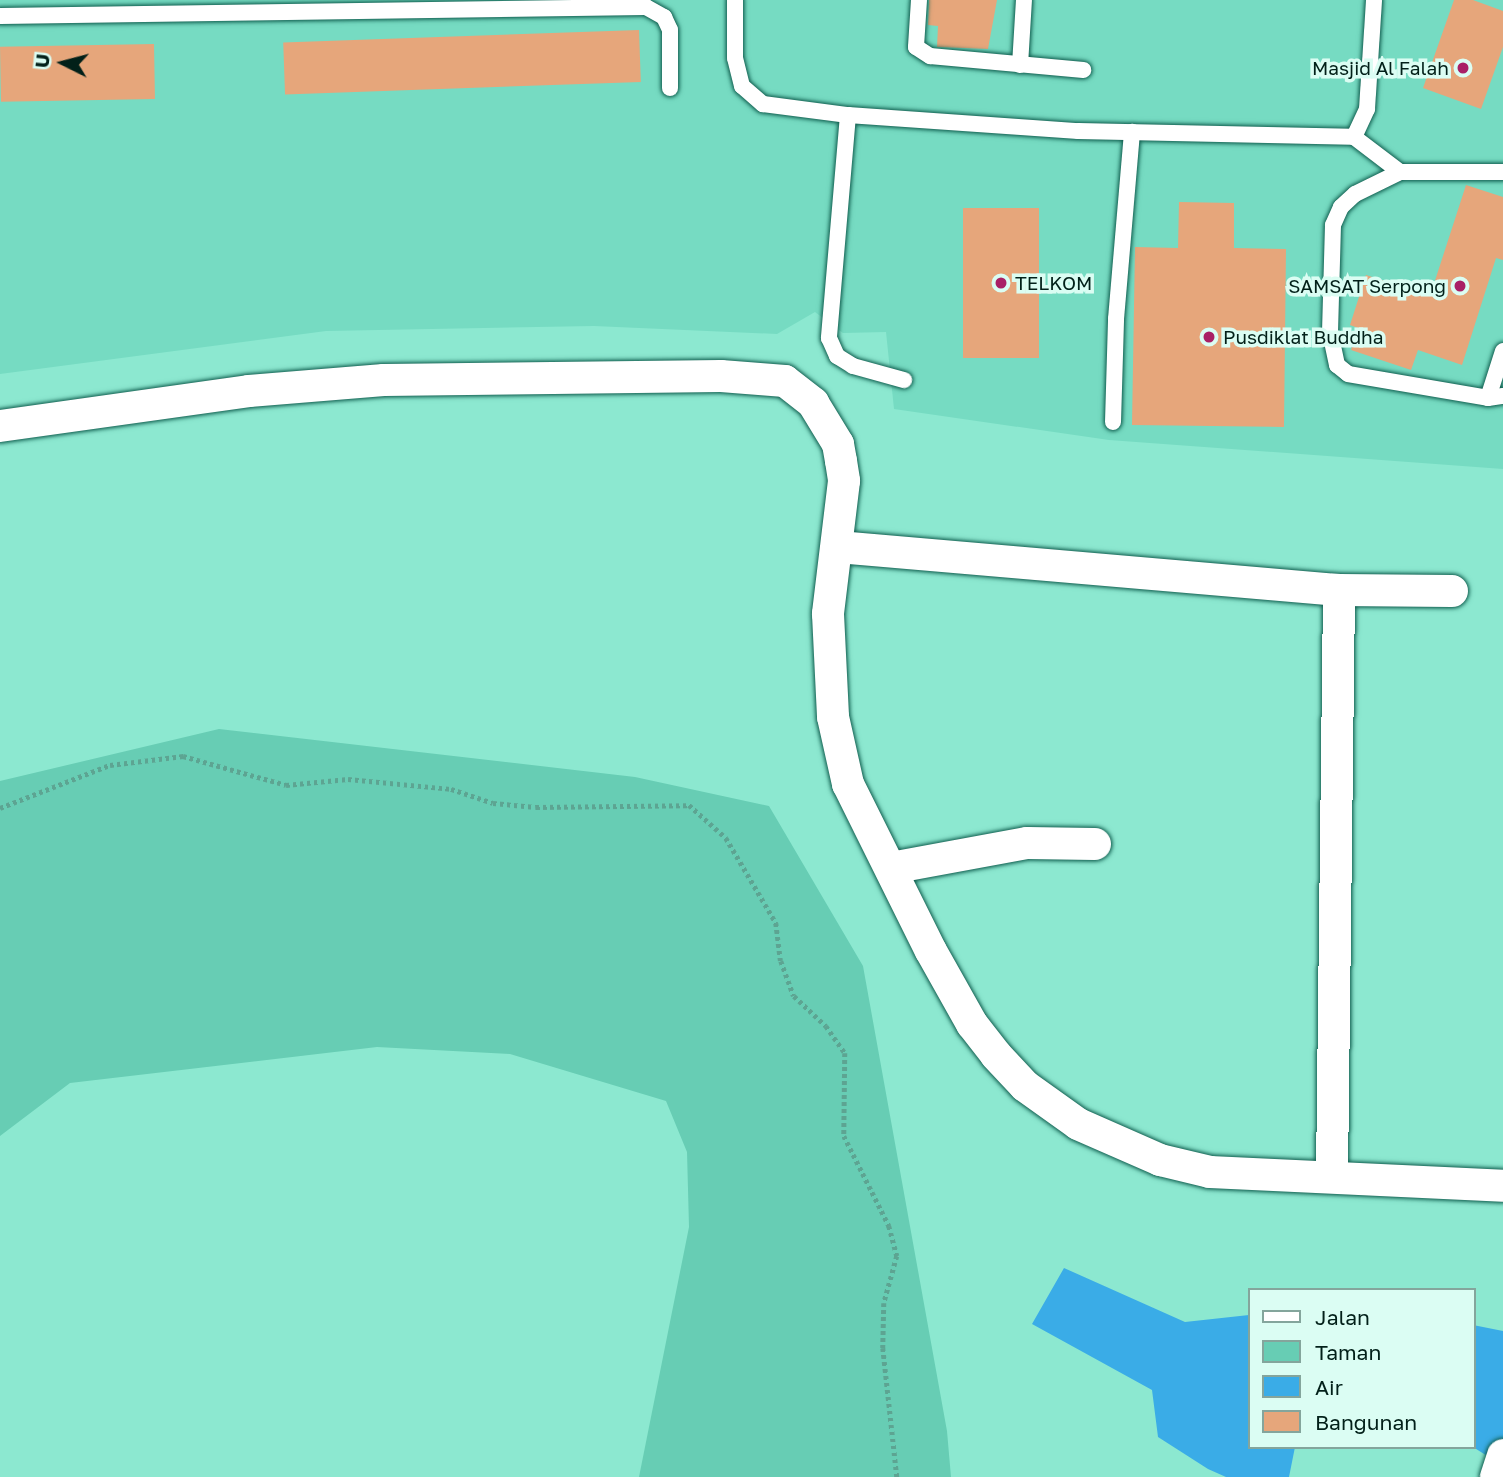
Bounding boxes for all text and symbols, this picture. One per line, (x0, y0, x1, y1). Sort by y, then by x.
north arrow (28, 28, 98, 98)
text: U (29, 53, 54, 69)
place label: Masjid Al Falah (1312, 57, 1449, 79)
marker: Masjid Al Falah (1455, 60, 1471, 76)
place label: TELKOM (1015, 272, 1092, 294)
marker: TELKOM (993, 275, 1009, 291)
place label: SAMSAT Serpong (1288, 275, 1446, 297)
marker: SAMSAT Serpong (1452, 278, 1468, 294)
place label: Pusdiklat Buddha (1223, 326, 1384, 348)
marker: Pusdiklat Buddha (1201, 329, 1217, 345)
legend (1248, 1288, 1475, 1449)
text: Jalan (1315, 1304, 1370, 1330)
text: Taman (1315, 1339, 1381, 1365)
text: Air (1315, 1374, 1343, 1400)
text: Bangunan (1315, 1409, 1417, 1435)

